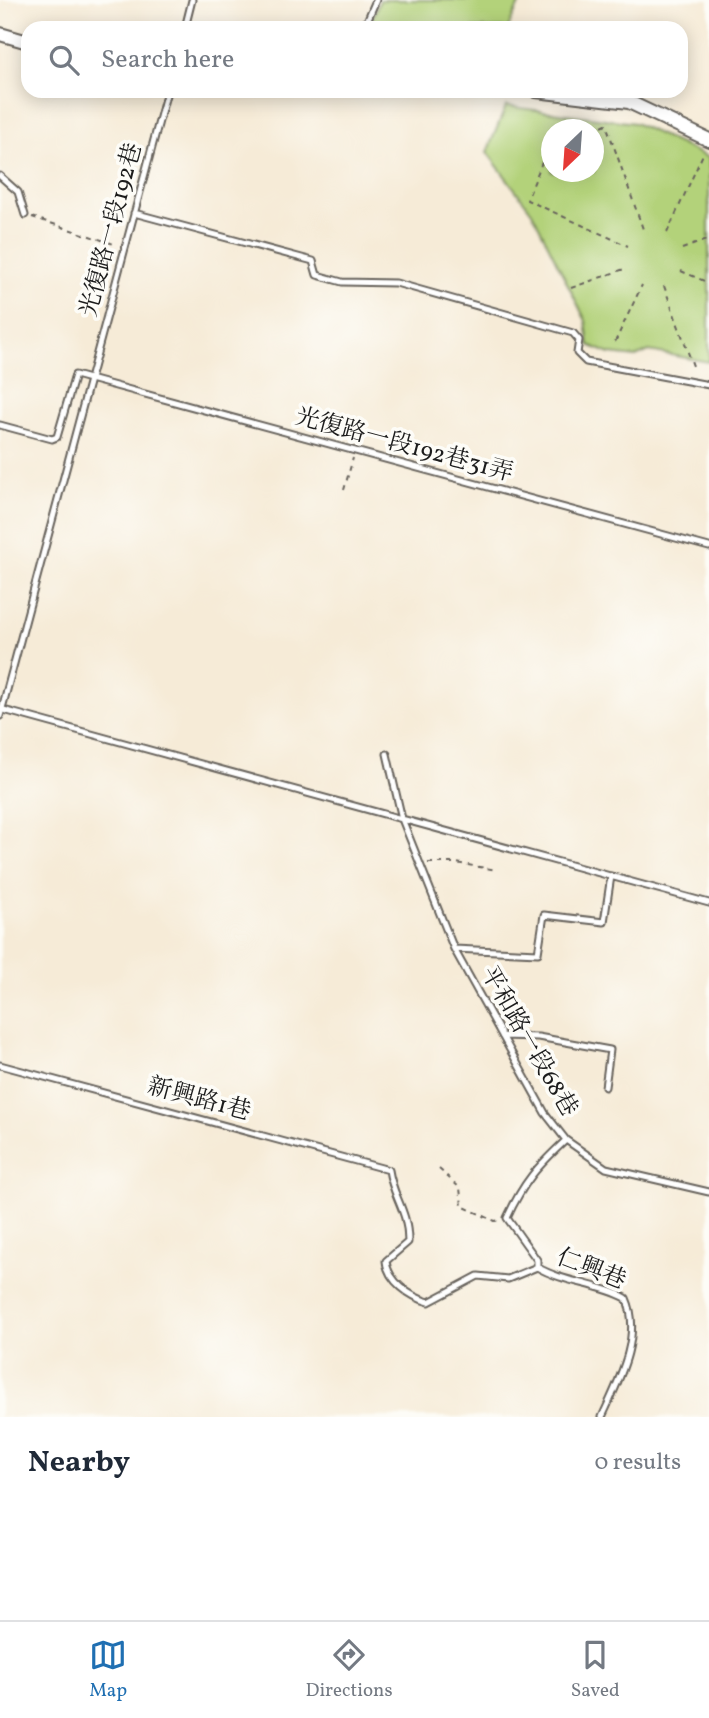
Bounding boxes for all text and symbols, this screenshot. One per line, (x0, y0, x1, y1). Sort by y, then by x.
search box (21, 21, 688, 98)
icon: search (45, 41, 83, 79)
text: Search here (101, 42, 234, 78)
north arrow (541, 119, 604, 182)
street label: 光復路一段192巷 (72, 139, 152, 321)
street label: 光復路一段192巷31弄 (291, 401, 517, 491)
street label: 平和路一段68巷 (471, 961, 585, 1123)
street label: 新興路1巷 (144, 1070, 254, 1130)
street label: 仁興巷 (551, 1241, 631, 1299)
text: Nearby (28, 1442, 130, 1484)
text: 0 results (594, 1447, 681, 1479)
tab: Map (89, 1636, 127, 1704)
tab: Directions (306, 1636, 393, 1704)
tab: Saved (571, 1636, 620, 1704)

